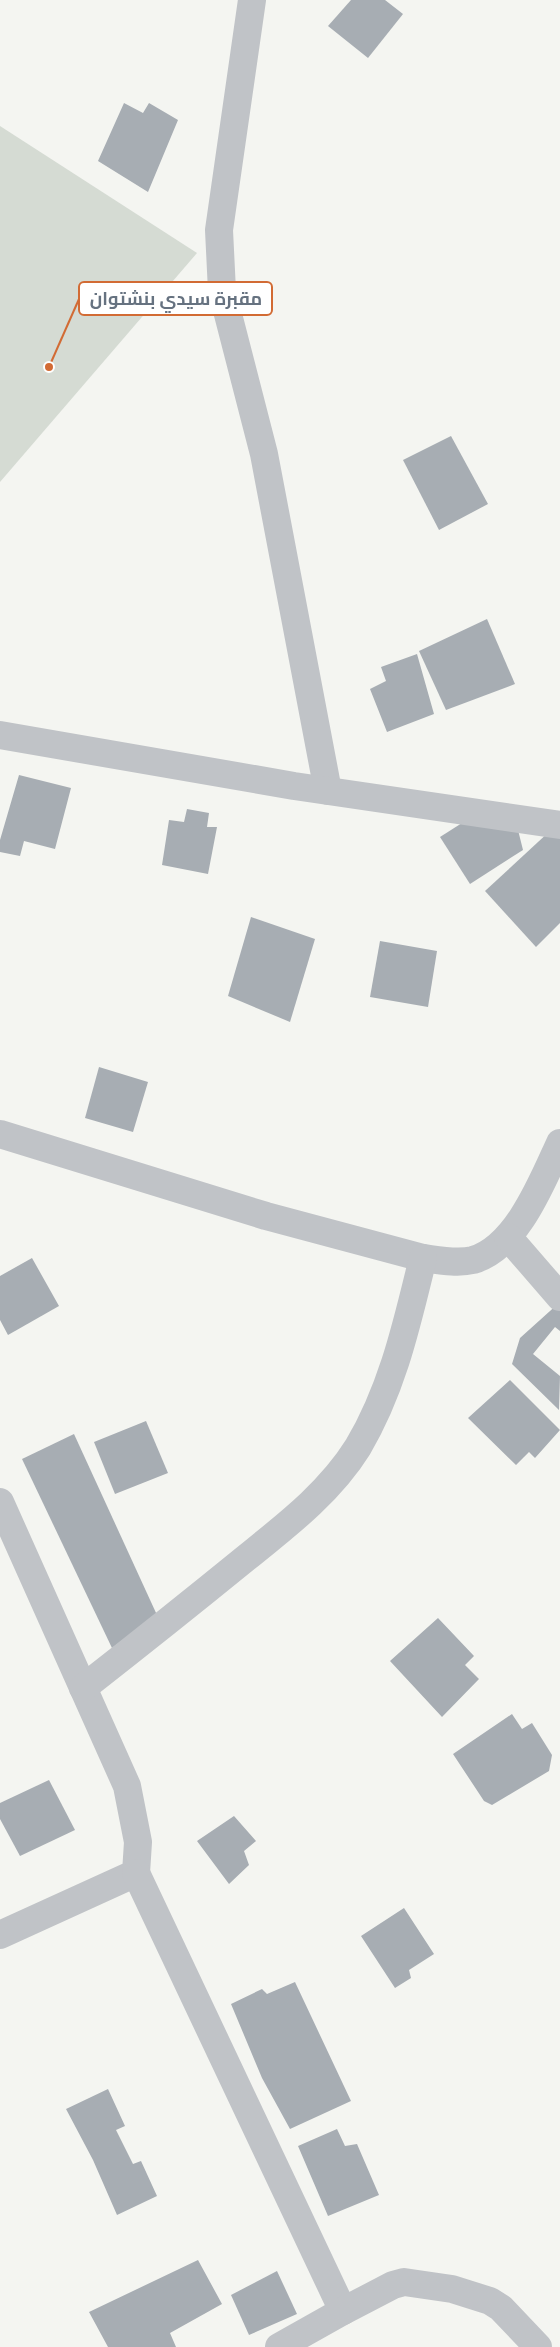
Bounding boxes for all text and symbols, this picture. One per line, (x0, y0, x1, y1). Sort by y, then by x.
callout: مقبرة سيدي بنشتوان (79, 282, 272, 315)
text: مقبرة سيدي بنشتوان (90, 288, 262, 313)

